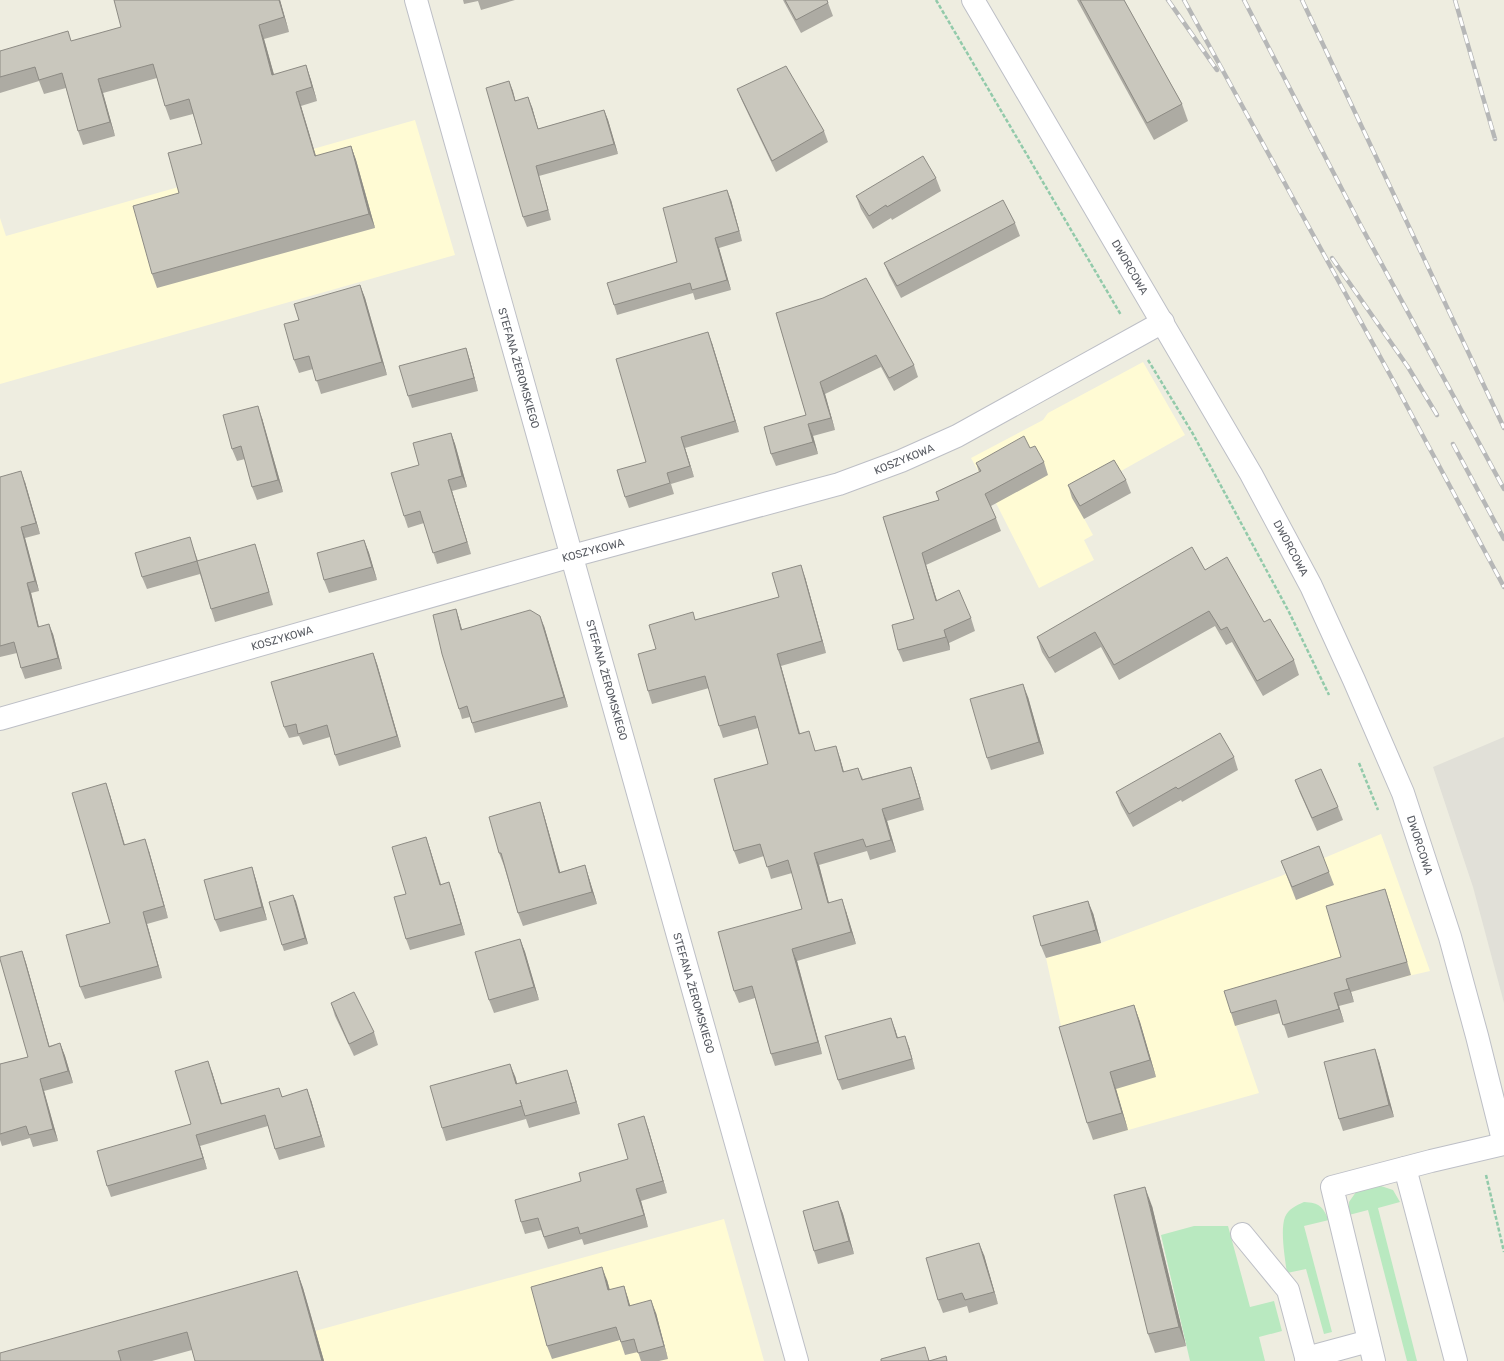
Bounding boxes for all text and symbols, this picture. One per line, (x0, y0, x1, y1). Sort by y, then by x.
street label: DWORCOWA (1109, 237, 1151, 298)
street label: STEFANA ŻEROMSKIEGO (495, 306, 543, 430)
street label: KOSZYKOWA (872, 441, 937, 477)
street label: DWORCOWA (1270, 518, 1311, 579)
street label: KOSZYKOWA (561, 536, 626, 565)
street label: STEFANA ŻEROMSKIEGO (583, 618, 631, 742)
street label: KOSZYKOWA (250, 623, 315, 654)
street label: DWORCOWA (1404, 814, 1435, 877)
street label: STEFANA ŻEROMSKIEGO (670, 931, 718, 1055)

